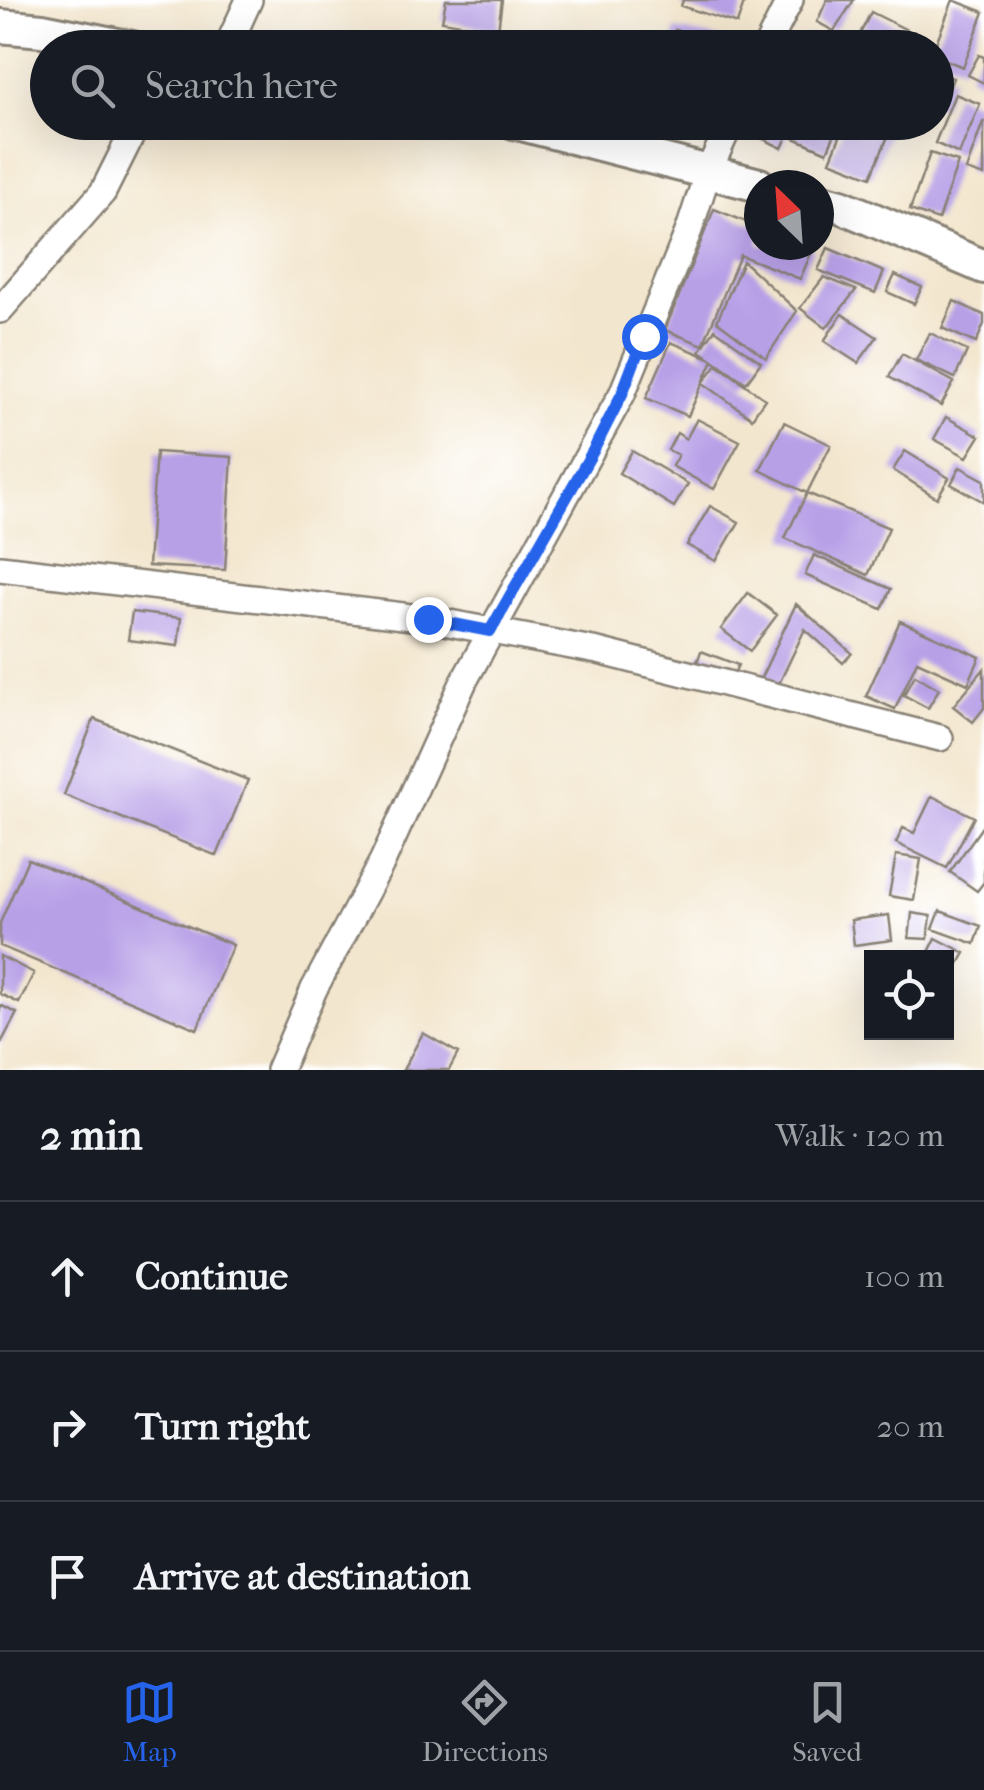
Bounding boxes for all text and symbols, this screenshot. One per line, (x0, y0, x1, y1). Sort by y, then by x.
search box (30, 30, 954, 140)
icon: search (65, 58, 120, 113)
text: Search here (145, 63, 338, 108)
north arrow (744, 170, 834, 260)
route start (622, 314, 668, 360)
route end (406, 597, 452, 643)
map controls (864, 950, 954, 1040)
button: locate (864, 950, 954, 1040)
text: 2 min (40, 1111, 142, 1160)
text: Walk · 120 m (775, 1117, 944, 1154)
icon: ahead (40, 1249, 95, 1304)
text: Continue (135, 1254, 288, 1299)
text: 100 m (864, 1258, 944, 1295)
icon: right (40, 1399, 95, 1454)
text: Turn right (135, 1404, 310, 1449)
text: 20 m (876, 1408, 944, 1445)
icon: arrive (40, 1549, 95, 1604)
text: Arrive at destination (135, 1554, 471, 1599)
tab: Map (122, 1675, 177, 1768)
tab: Directions (422, 1675, 548, 1768)
tab: Saved (792, 1675, 862, 1768)

